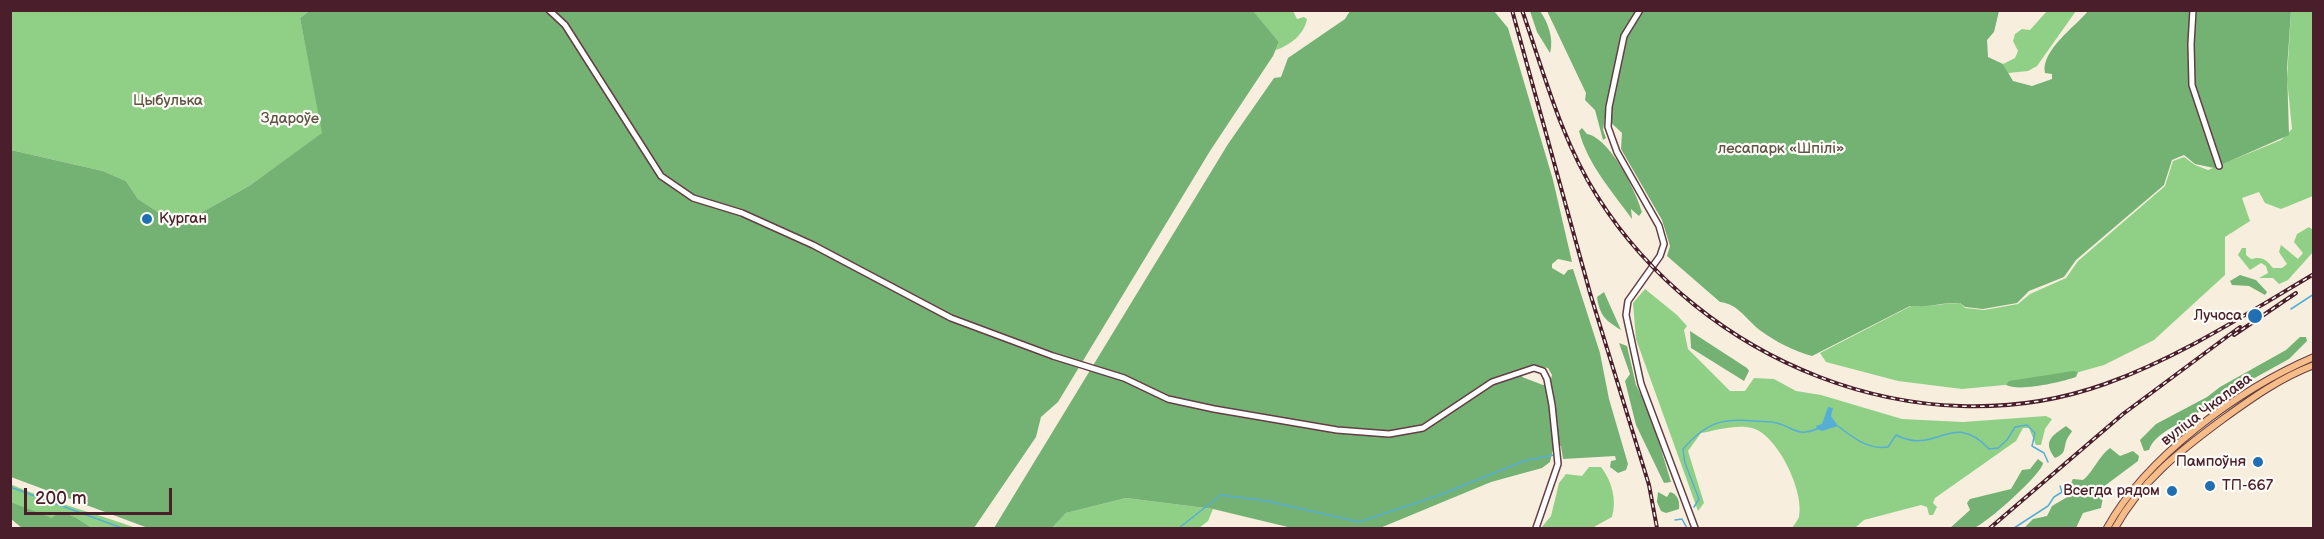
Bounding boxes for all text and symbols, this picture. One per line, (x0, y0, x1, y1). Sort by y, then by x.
park label: Цыбулька (133, 92, 203, 110)
park label: Здароўе (261, 110, 319, 128)
park label: лесапарк «Шпілі» (1718, 140, 1844, 158)
place label: Курган (159, 210, 207, 228)
marker: Курган (140, 212, 154, 226)
place label: Лучоса (2194, 307, 2242, 325)
marker: Лучоса (2246, 307, 2264, 325)
street label: вуліца Чкалава (2158, 370, 2256, 450)
place label: Пампоўня (2176, 453, 2246, 471)
marker: Пампоўня (2251, 455, 2265, 469)
scale bar (27, 476, 176, 514)
place label: ТП-667 (2222, 477, 2273, 495)
marker: ТП-667 (2203, 479, 2217, 493)
place label: Всегда рядом (2063, 482, 2160, 500)
marker: Всегда рядом (2165, 484, 2179, 498)
text: 200 m (35, 488, 87, 509)

